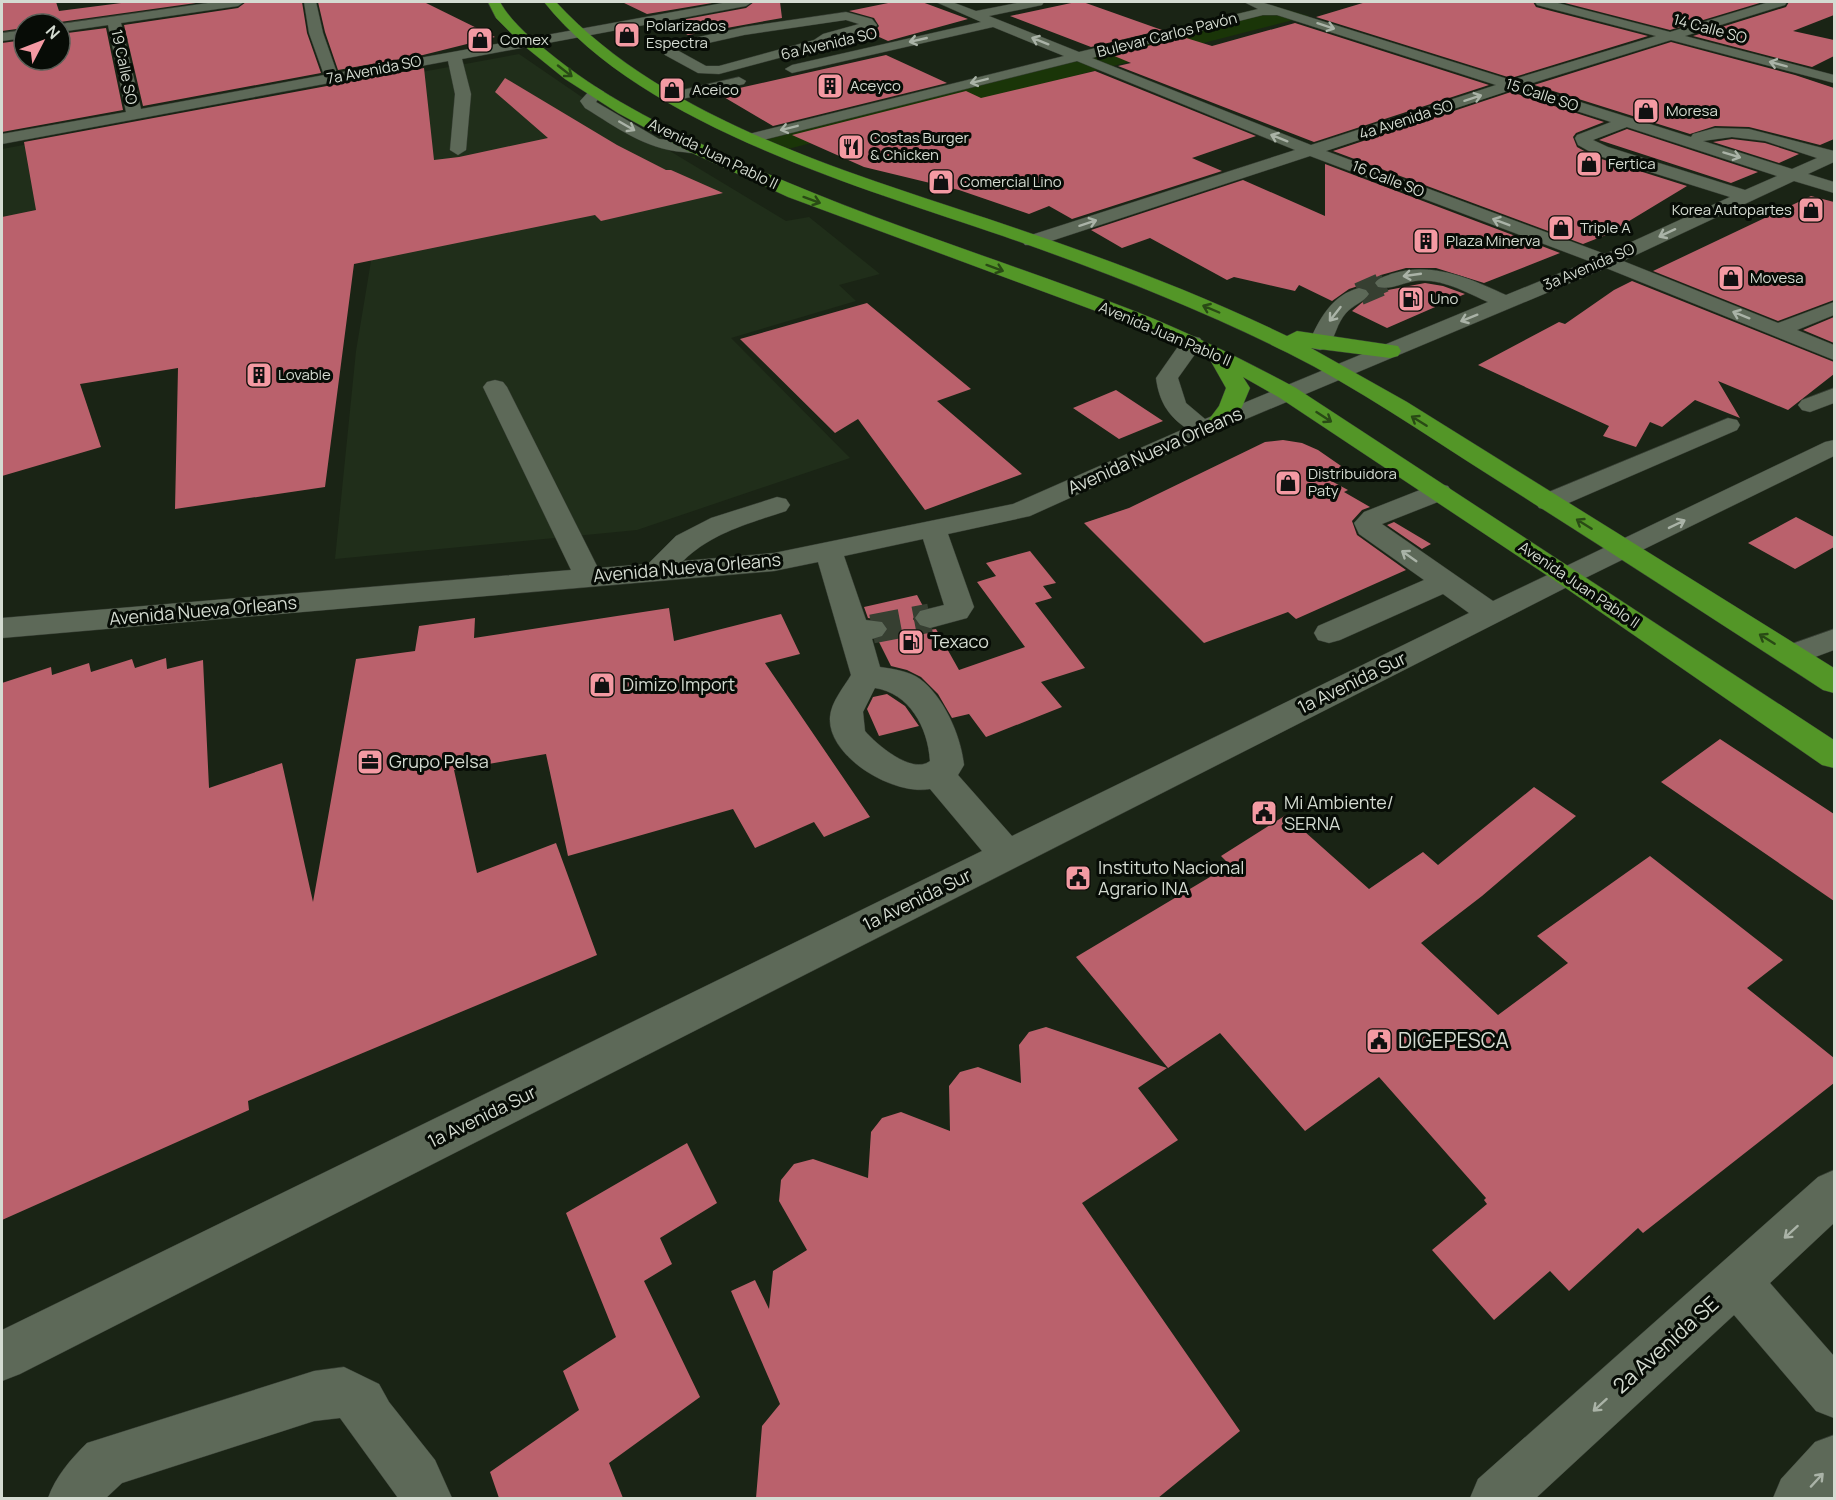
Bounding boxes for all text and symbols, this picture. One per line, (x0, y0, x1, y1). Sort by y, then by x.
street label: Bulevar Carlos Pavón (1095, 7, 1239, 62)
street label: 14 Calle SO (1671, 9, 1750, 48)
north arrow (12, 12, 72, 72)
place label: Polarizados Espectra (646, 15, 726, 53)
text: N (41, 20, 65, 44)
shop icon: Polarizados Espectra (612, 20, 642, 50)
one-way arrow (1316, 21, 1335, 32)
street label: 6a Avenida SO (779, 22, 879, 65)
shop icon: Comex (465, 25, 495, 55)
street label: 19 Calle SO (106, 27, 143, 106)
place label: Comex (500, 29, 549, 50)
one-way arrow (908, 35, 927, 47)
one-way arrow (1031, 35, 1050, 46)
street label: 7a Avenida SO (325, 50, 423, 89)
one-way arrow (1769, 58, 1788, 69)
one-way arrow (557, 65, 573, 78)
building icon: Aceyco (815, 71, 845, 101)
street label: 15 Calle SO (1503, 73, 1581, 116)
shop icon: Aceico (657, 75, 687, 105)
place label: Aceyco (850, 75, 901, 96)
one-way arrow (969, 76, 988, 88)
place label: Aceico (692, 79, 739, 100)
one-way arrow (1463, 92, 1482, 103)
street label: 4a Avenida SO (1356, 94, 1456, 145)
shop icon: Moresa (1631, 96, 1661, 126)
place label: Moresa (1666, 100, 1718, 121)
street label: Avenida Juan Pablo II (645, 113, 782, 194)
one-way arrow (618, 120, 635, 132)
one-way arrow (780, 123, 799, 135)
place label: Costas Burger & Chicken (870, 127, 969, 165)
one-way arrow (1271, 131, 1289, 142)
restaurant icon: Costas Burger & Chicken (836, 132, 866, 162)
shop icon: Fertica (1574, 149, 1604, 179)
one-way arrow (1722, 150, 1741, 161)
place label: Fertica (1608, 153, 1656, 174)
street label: 16 Calle SO (1349, 155, 1428, 202)
shop icon: Comercial Lino (926, 167, 956, 197)
place label: Comercial Lino (960, 171, 1062, 192)
one-way arrow (802, 195, 821, 206)
shop icon: Korea Autopartes (1796, 195, 1826, 225)
place label: Korea Autopartes (1672, 199, 1792, 220)
shop icon: Triple A (1546, 213, 1576, 243)
one-way arrow (1492, 215, 1511, 226)
one-way arrow (1078, 217, 1097, 228)
place label: Triple A (1580, 217, 1631, 238)
building icon: Plaza Minerva (1411, 226, 1441, 256)
one-way arrow (1658, 227, 1676, 239)
place label: Plaza Minerva (1446, 230, 1540, 251)
street label: 3a Avenida SO (1540, 238, 1638, 295)
one-way arrow (985, 263, 1004, 274)
shop icon: Movesa (1716, 263, 1746, 293)
place label: Movesa (1750, 267, 1803, 288)
one-way arrow (1402, 270, 1422, 281)
fuel station icon: Uno (1396, 284, 1426, 314)
place label: Uno (1430, 288, 1458, 309)
street label: Avenida Juan Pablo II (1096, 296, 1235, 371)
one-way arrow (1202, 303, 1220, 314)
one-way arrow (1328, 306, 1341, 322)
one-way arrow (1732, 309, 1751, 320)
one-way arrow (1460, 313, 1478, 324)
building icon: Lovable (244, 360, 274, 390)
place label: Lovable (278, 364, 331, 385)
street label: Avenida Nueva Orleans (1064, 401, 1246, 499)
one-way arrow (1315, 411, 1332, 423)
one-way arrow (1411, 414, 1428, 426)
place label: Distribuidora Paty (1308, 463, 1397, 501)
shop icon: Distribuidora Paty (1273, 468, 1303, 498)
one-way arrow (1576, 518, 1593, 530)
one-way arrow (1667, 518, 1685, 529)
street label: Avenida Juan Pablo II (1515, 536, 1644, 633)
street label: Avenida Nueva Orleans (592, 547, 782, 587)
one-way arrow (1401, 550, 1418, 562)
street label: Avenida Nueva Orleans (108, 590, 298, 630)
fuel station icon: Texaco (896, 627, 926, 657)
place label: Texaco (930, 629, 989, 653)
one-way arrow (1759, 633, 1776, 645)
street label: 1a Avenida Sur (1293, 645, 1410, 719)
shop icon: Dimizo Import (587, 670, 617, 700)
place label: Dimizo Import (622, 672, 735, 696)
office icon: Grupo Pelsa (355, 747, 385, 777)
place label: Grupo Pelsa (389, 749, 489, 773)
place label: Mi Ambiente/ SERNA (1284, 790, 1394, 835)
public building icon: Mi Ambiente/ SERNA (1249, 798, 1279, 828)
place label: Instituto Nacional Agrario INA (1098, 855, 1245, 900)
street label: 1a Avenida Sur (858, 862, 975, 936)
public building icon: Instituto Nacional Agrario INA (1063, 863, 1093, 893)
public building icon: DIGEPESCA (1364, 1026, 1394, 1056)
place label: DIGEPESCA (1398, 1026, 1509, 1054)
street label: 1a Avenida Sur (423, 1079, 540, 1153)
one-way arrow (1784, 1225, 1799, 1239)
street label: 2a Avenida SE (1607, 1289, 1724, 1399)
one-way arrow (1593, 1398, 1608, 1412)
one-way arrow (1810, 1472, 1824, 1487)

